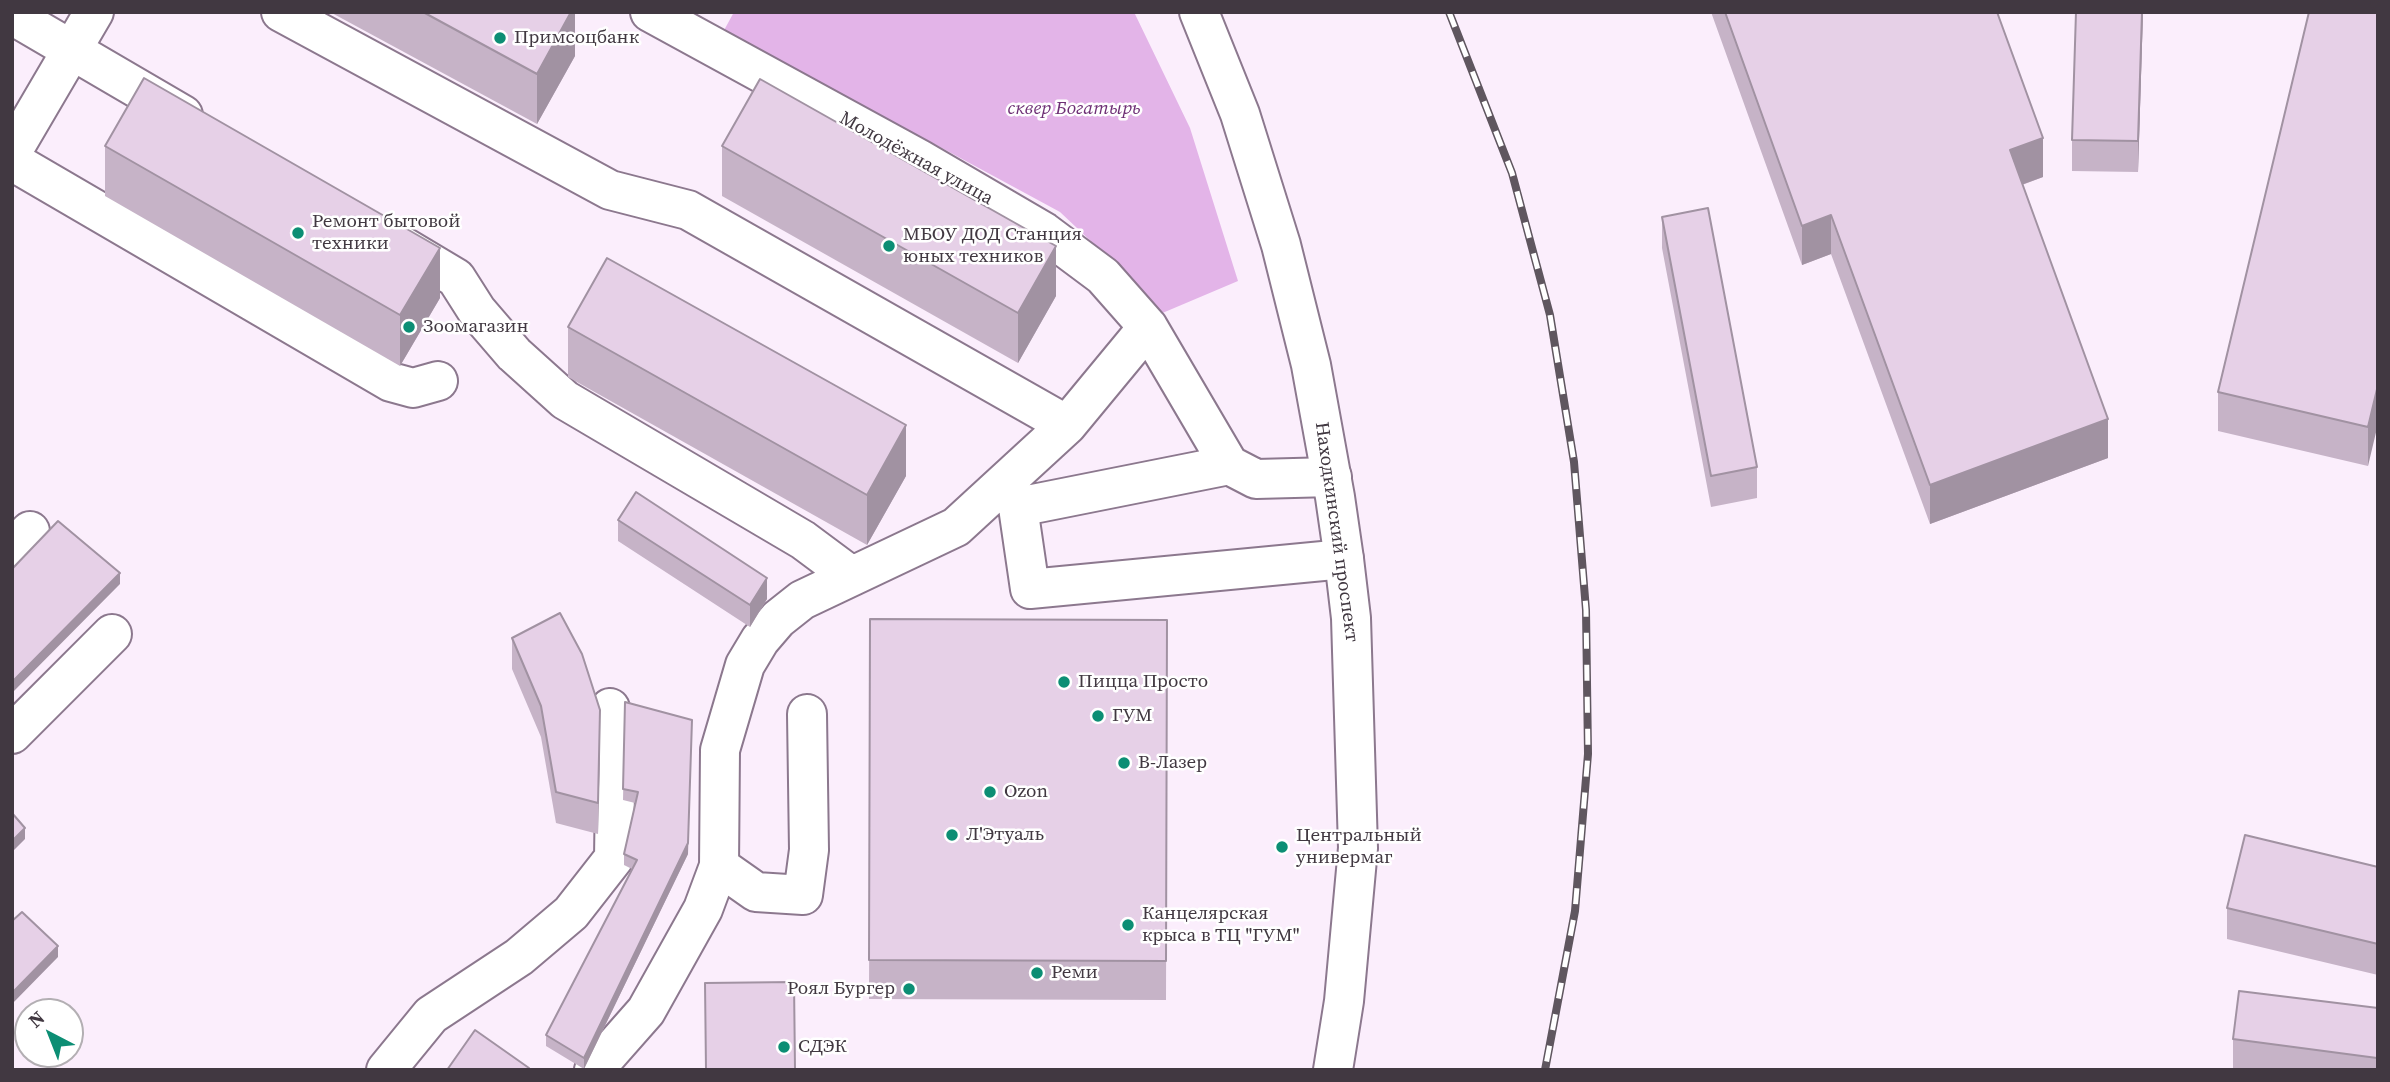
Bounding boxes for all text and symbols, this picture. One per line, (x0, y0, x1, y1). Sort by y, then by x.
place label: Примсоцбанк (514, 27, 639, 49)
marker: Примсоцбанк (492, 30, 508, 46)
park label: сквер Богатырь (1008, 98, 1140, 120)
street label: Молодёжная улица (835, 107, 997, 211)
place label: Ремонт бытовой техники (312, 211, 460, 255)
place label: МБОУ ДОД Станция юных техников (903, 224, 1082, 268)
marker: Ремонт бытовой техники (290, 225, 306, 241)
marker: МБОУ ДОД Станция юных техников (881, 238, 897, 254)
place label: Зоомагазин (423, 316, 529, 338)
marker: Зоомагазин (401, 319, 417, 335)
street label: Находкинский проспект (1309, 420, 1363, 644)
place label: Пицца Просто (1078, 671, 1208, 693)
marker: Пицца Просто (1056, 674, 1072, 690)
place label: ГУМ (1112, 705, 1153, 727)
marker: ГУМ (1090, 708, 1106, 724)
place label: В-Лазер (1138, 752, 1207, 774)
marker: В-Лазер (1116, 755, 1132, 771)
place label: Ozon (1004, 781, 1048, 803)
marker: Ozon (982, 784, 998, 800)
place label: Л'Этуаль (966, 824, 1044, 846)
place label: Центральный универмаг (1296, 825, 1422, 869)
marker: Л'Этуаль (944, 827, 960, 843)
marker: Центральный универмаг (1274, 839, 1290, 855)
place label: Канцелярская крыса в ТЦ "ГУМ" (1142, 903, 1299, 947)
marker: Канцелярская крыса в ТЦ "ГУМ" (1120, 917, 1136, 933)
place label: Реми (1051, 962, 1098, 984)
marker: Реми (1029, 965, 1045, 981)
place label: Роял Бургер (787, 978, 895, 1000)
marker: Роял Бургер (901, 981, 917, 997)
north arrow (14, 998, 84, 1068)
text: N (22, 1005, 50, 1033)
place label: СДЭК (798, 1036, 847, 1058)
marker: СДЭК (776, 1039, 792, 1055)

